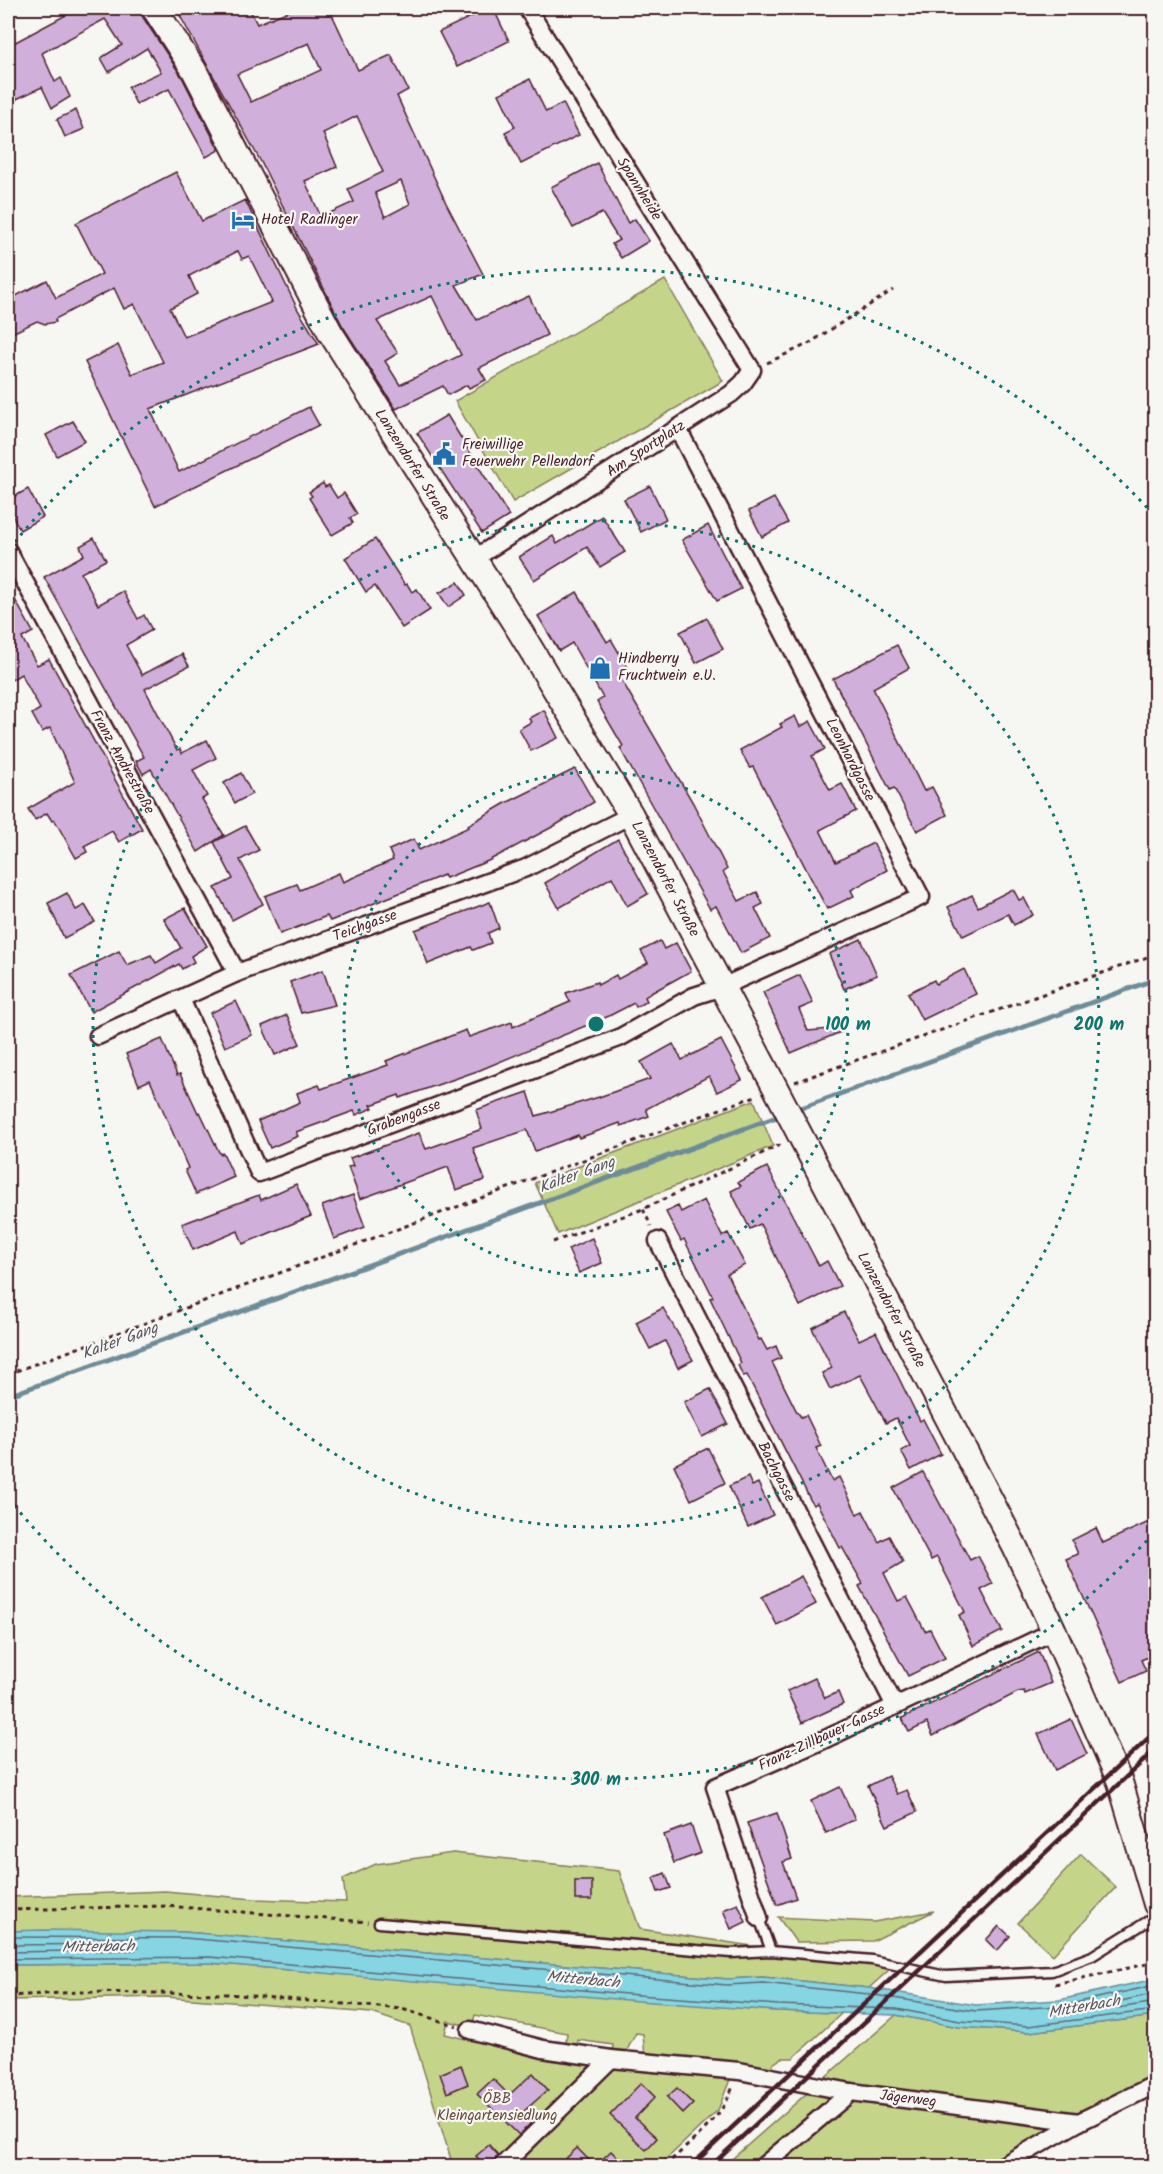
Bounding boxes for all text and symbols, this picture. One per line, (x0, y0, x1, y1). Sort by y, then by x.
street label: Spannheide (610, 153, 668, 226)
hotel icon: Hotel Radlinger (230, 207, 256, 233)
place label: Hotel Radlinger (261, 208, 358, 232)
street label: Lanzendorfer Straße (368, 404, 456, 526)
street label: Am Sportplatz (602, 414, 691, 484)
place label: Freiwillige Feuerwehr Pellendorf (462, 433, 595, 474)
public building icon: Freiwillige Feuerwehr Pellendorf (431, 441, 457, 467)
place label: Hindberry Fruchtwein e.U. (618, 647, 716, 688)
shop icon: Hindberry Fruchtwein e.U. (587, 655, 613, 681)
street label: Franz Andrestraße (83, 705, 161, 819)
street label: Leonhardgasse (819, 714, 881, 806)
street label: Lanzendorfer Straße (624, 817, 706, 942)
street label: Teichgasse (330, 903, 401, 949)
text: 100 m (825, 1011, 871, 1040)
text: 200 m (1074, 1011, 1125, 1040)
centre of rings (586, 1014, 606, 1034)
street label: Grabengasse (364, 1093, 445, 1143)
water label: Kalter Gang (535, 1149, 620, 1200)
street label: Lanzendorfer Straße (850, 1248, 932, 1373)
water label: Kalter Gang (78, 1315, 163, 1366)
street label: Bachgasse (751, 1438, 802, 1507)
street label: Franz-Zillbauer-Gasse (754, 1698, 890, 1778)
text: 300 m (570, 1766, 621, 1795)
water label: Mitterbach (61, 1934, 136, 1960)
water label: Mitterbach (546, 1964, 622, 1996)
water label: Mitterbach (1046, 1988, 1123, 2026)
street label: Jägerweg (878, 2084, 938, 2114)
park label: ÖBB Kleingartensiedlung (437, 2087, 557, 2128)

